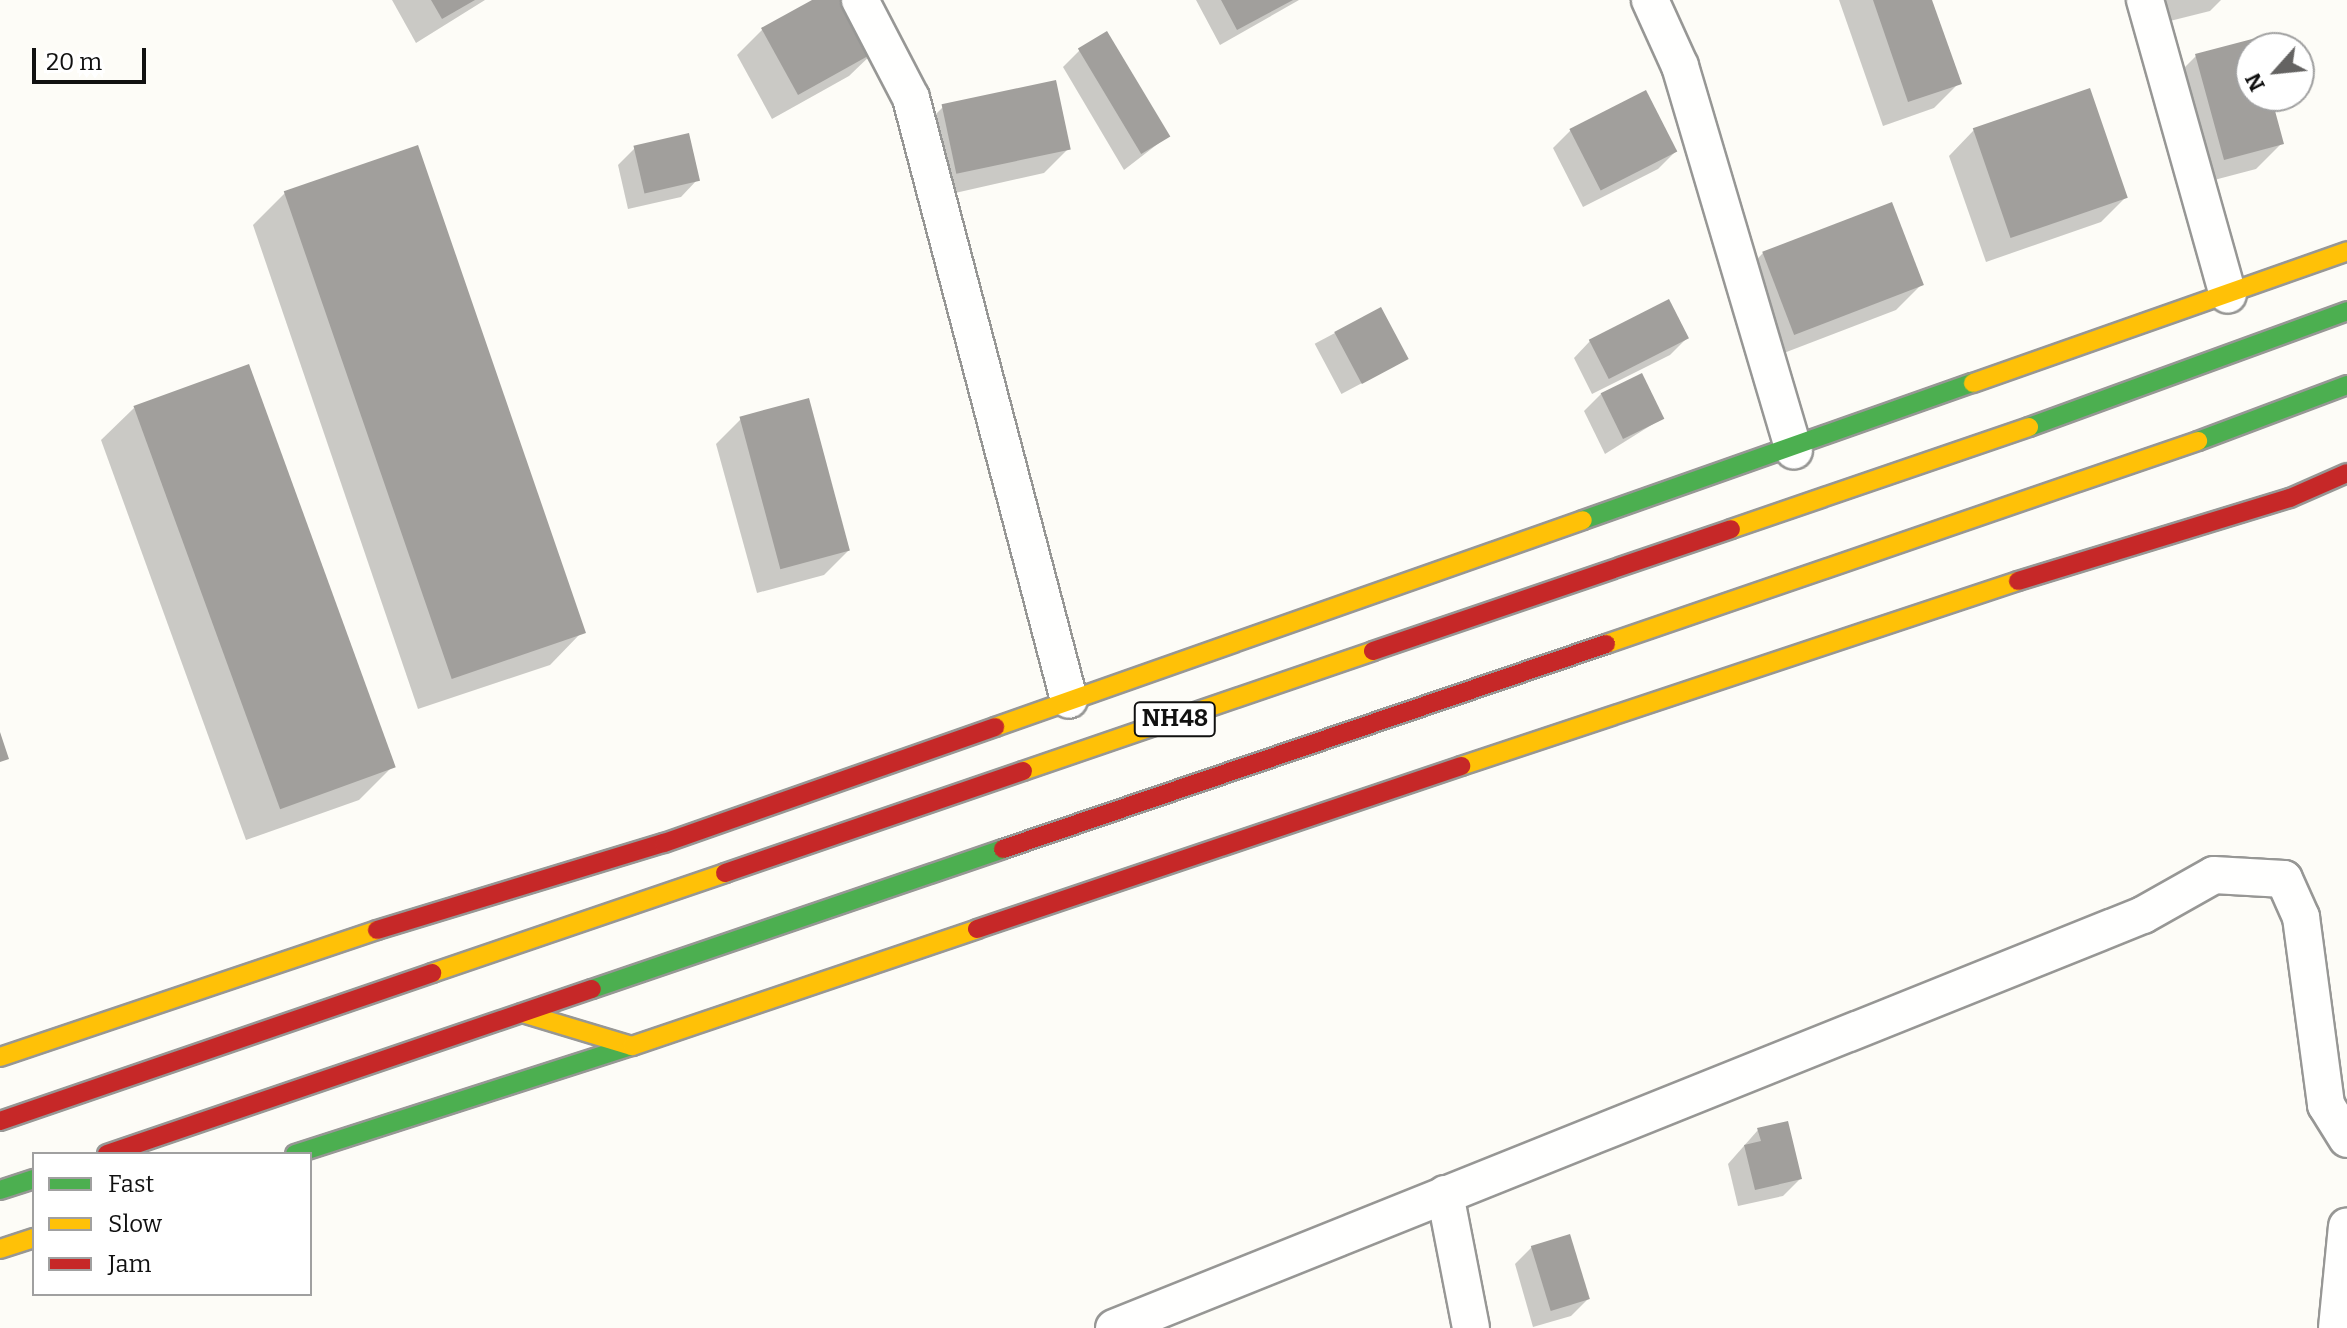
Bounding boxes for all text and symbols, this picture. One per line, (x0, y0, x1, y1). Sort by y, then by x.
scale bar (36, 32, 150, 82)
north arrow (2235, 32, 2315, 112)
text: 20 m (46, 48, 102, 76)
text: N (2239, 69, 2271, 96)
road number: NH48 (1133, 699, 1217, 739)
legend (32, 1152, 312, 1296)
text: Fast (108, 1170, 154, 1198)
text: Slow (108, 1210, 162, 1238)
text: Jam (108, 1250, 151, 1278)

